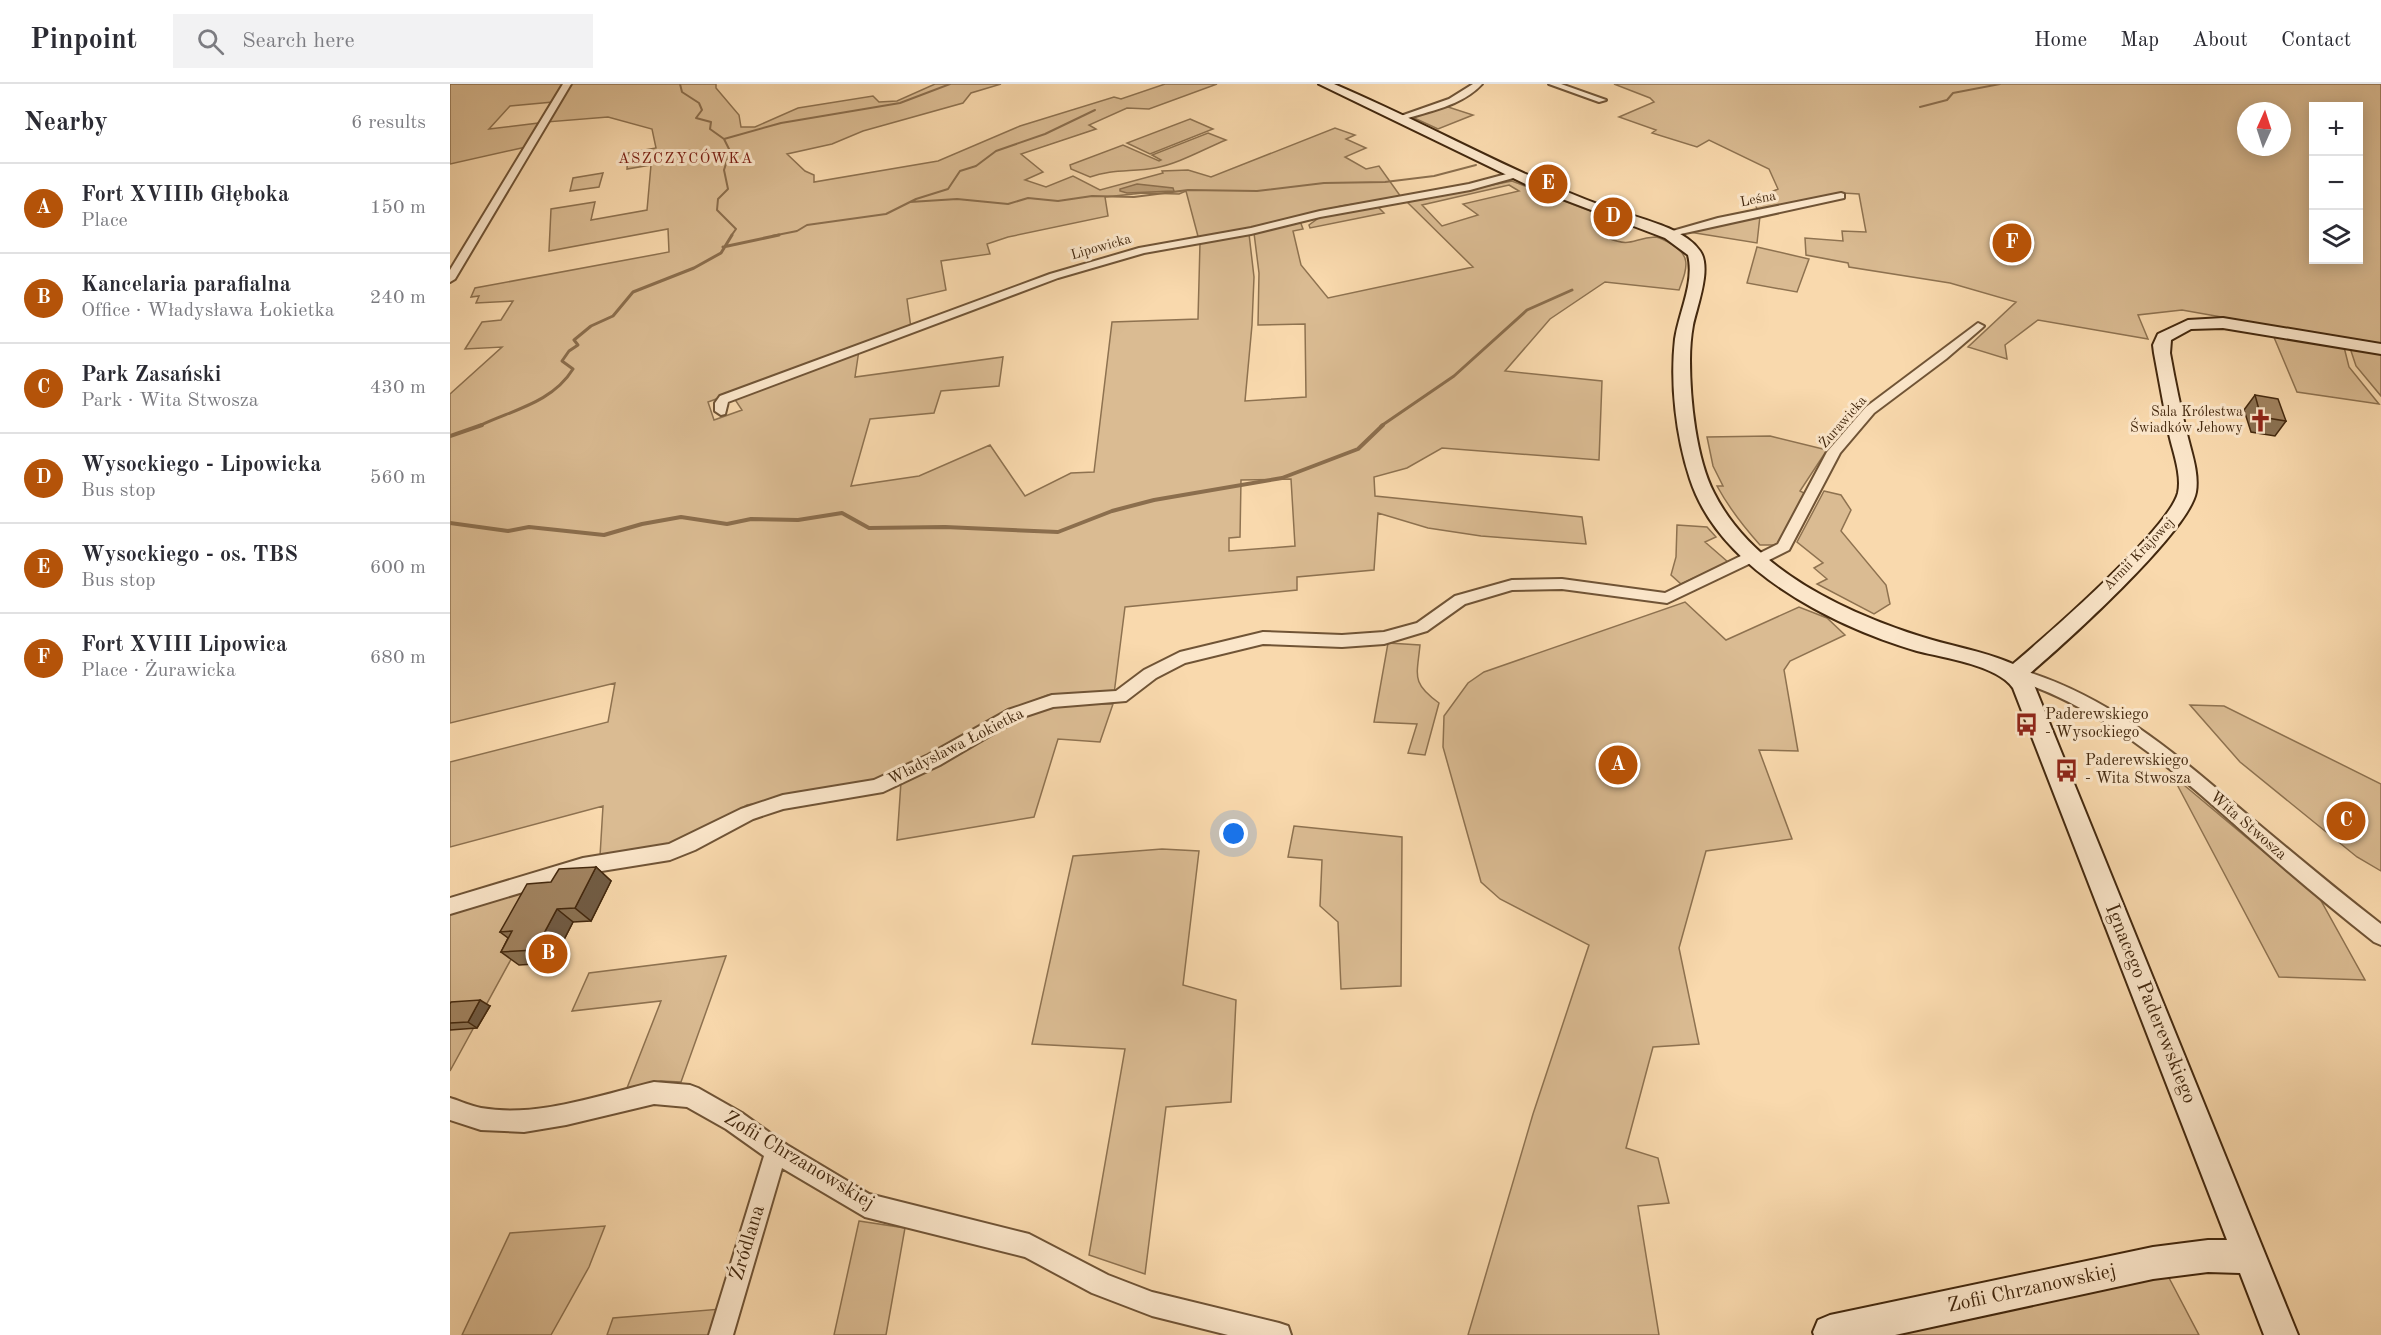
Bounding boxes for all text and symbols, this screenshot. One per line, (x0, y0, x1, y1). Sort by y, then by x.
search box (173, 14, 593, 68)
icon: search (194, 25, 227, 58)
text: Pinpoint (30, 27, 137, 55)
text: Search here (242, 30, 355, 52)
text: Home (2034, 30, 2087, 51)
text: Map (2120, 30, 2159, 51)
text: About (2192, 30, 2248, 51)
text: Contact (2281, 30, 2351, 51)
north arrow (2237, 102, 2291, 156)
map controls (2309, 102, 2363, 264)
button: + (2309, 102, 2363, 156)
text: Nearby (24, 110, 108, 136)
text: 6 results (351, 113, 426, 133)
district label: ASZCZYCÓWKA (618, 148, 754, 167)
button: − (2309, 156, 2363, 210)
pin: E (1528, 162, 1568, 206)
text: Fort XVIIIb Głęboka (81, 184, 289, 206)
street label: Leśna (1739, 189, 1777, 209)
pin: D (1594, 194, 1632, 240)
text: A (36, 198, 51, 218)
text: 150 m (370, 198, 426, 218)
button: layers (2309, 210, 2363, 264)
text: Place (81, 211, 128, 231)
pin: F (1992, 220, 2032, 266)
street label: Lipowicka (1069, 232, 1133, 262)
text: Kancelaria parafialna (81, 274, 291, 296)
text: B (36, 288, 51, 308)
text: 240 m (370, 288, 426, 308)
text: Office · Władysława Łokietka (81, 301, 335, 321)
text: Park Zasański (81, 364, 221, 386)
text: C (37, 378, 50, 398)
text: 430 m (370, 378, 426, 398)
text: Park · Wita Stwosza (81, 391, 259, 411)
street label: Żurawicka (1815, 391, 1869, 451)
place label: Sala Królestwa Świadków Jehowy (2130, 405, 2244, 435)
church icon: Sala Królestwa Świadków Jehowy (2248, 407, 2274, 433)
text: Wysockiego - Lipowicka (81, 454, 321, 476)
text: D (36, 468, 51, 488)
text: 560 m (370, 468, 426, 488)
text: Bus stop (81, 481, 156, 501)
street label: Armii Krajowej (2101, 515, 2177, 593)
text: Wysockiego - os. TBS (81, 544, 298, 566)
text: E (37, 558, 50, 578)
text: 600 m (370, 558, 426, 578)
text: Bus stop (81, 571, 156, 591)
text: Fort XVIII Lipowica (81, 634, 287, 656)
text: F (37, 648, 50, 668)
text: 680 m (370, 648, 426, 668)
text: Place · Żurawicka (81, 661, 236, 681)
street label: Władysława Łokietka (885, 706, 1027, 788)
place label: Paderewskiego - Wysockiego (2045, 707, 2149, 741)
bus stop icon: Paderewskiego - Wysockiego (2014, 711, 2040, 737)
pin: A (1598, 742, 1638, 788)
place label: Paderewskiego - Wita Stwosza (2085, 753, 2191, 787)
bus stop icon: Paderewskiego - Wita Stwosza (2054, 757, 2080, 783)
street label: Wita Stwosza (2207, 789, 2289, 863)
pin: C (2326, 798, 2366, 844)
your location (1219, 819, 1248, 848)
street label: Ignacego Paderewskiego (2101, 901, 2199, 1107)
pin: B (528, 932, 568, 976)
street label: Zofii Chrzanowskiej (720, 1108, 878, 1214)
street label: Źródlana (724, 1202, 769, 1283)
street label: Zofii Chrzanowskiej (1946, 1261, 2118, 1317)

